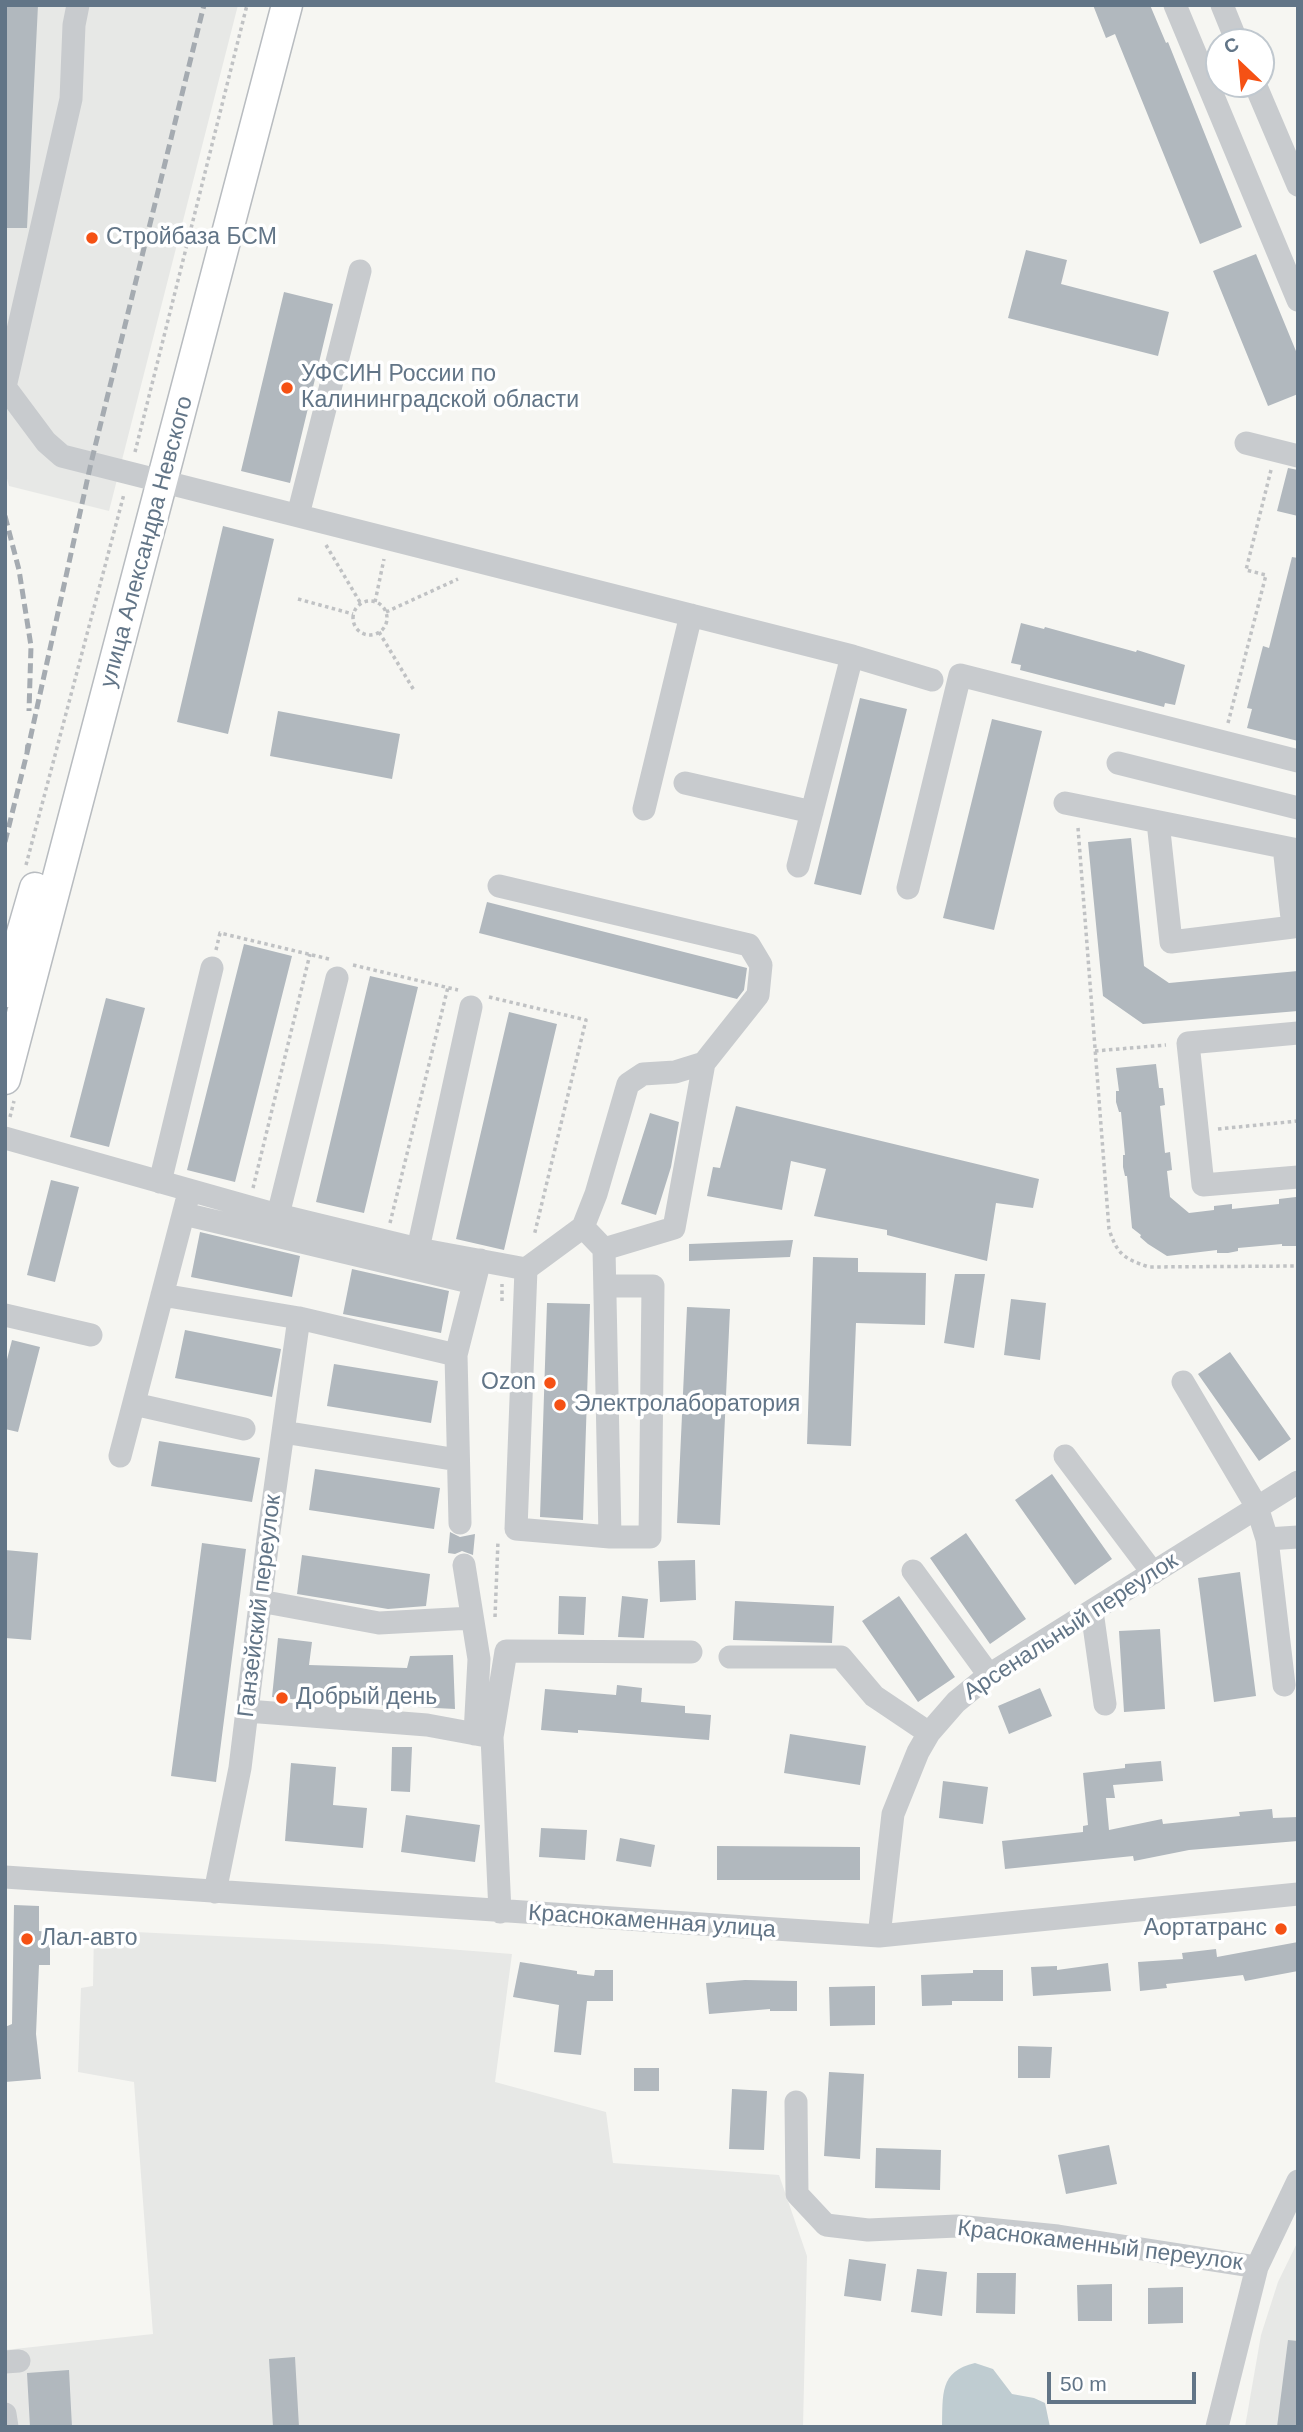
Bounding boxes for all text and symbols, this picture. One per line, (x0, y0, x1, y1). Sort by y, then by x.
north arrow (1205, 28, 1275, 98)
text: С (1221, 33, 1242, 58)
place label: Стройбаза БСМ (106, 224, 277, 252)
marker: Стройбаза БСМ (84, 230, 100, 246)
place label: УФСИН России по Калининградской области (301, 361, 579, 415)
marker: УФСИН России по Калининградской области (279, 380, 295, 396)
street label: улица Александра Невского (95, 393, 199, 691)
place label: Ozon (481, 1369, 536, 1397)
marker: Ozon (542, 1375, 558, 1391)
place label: Электролаборатория (574, 1391, 800, 1419)
marker: Электролаборатория (552, 1397, 568, 1413)
street label: Ганзейский переулок (233, 1493, 287, 1719)
street label: Арсенальный переулок (959, 1547, 1183, 1707)
place label: Добрый день (296, 1684, 437, 1712)
marker: Добрый день (274, 1690, 290, 1706)
street label: Краснокаменная улица (527, 1900, 777, 1944)
place label: Аортатранс (1144, 1915, 1267, 1943)
marker: Аортатранс (1273, 1921, 1289, 1937)
place label: Лал-авто (41, 1925, 138, 1953)
marker: Лал-авто (19, 1931, 35, 1947)
street label: Краснокаменный переулок (956, 2215, 1244, 2277)
scale bar (1051, 2358, 1200, 2402)
text: 50 m (1060, 2372, 1107, 2395)

